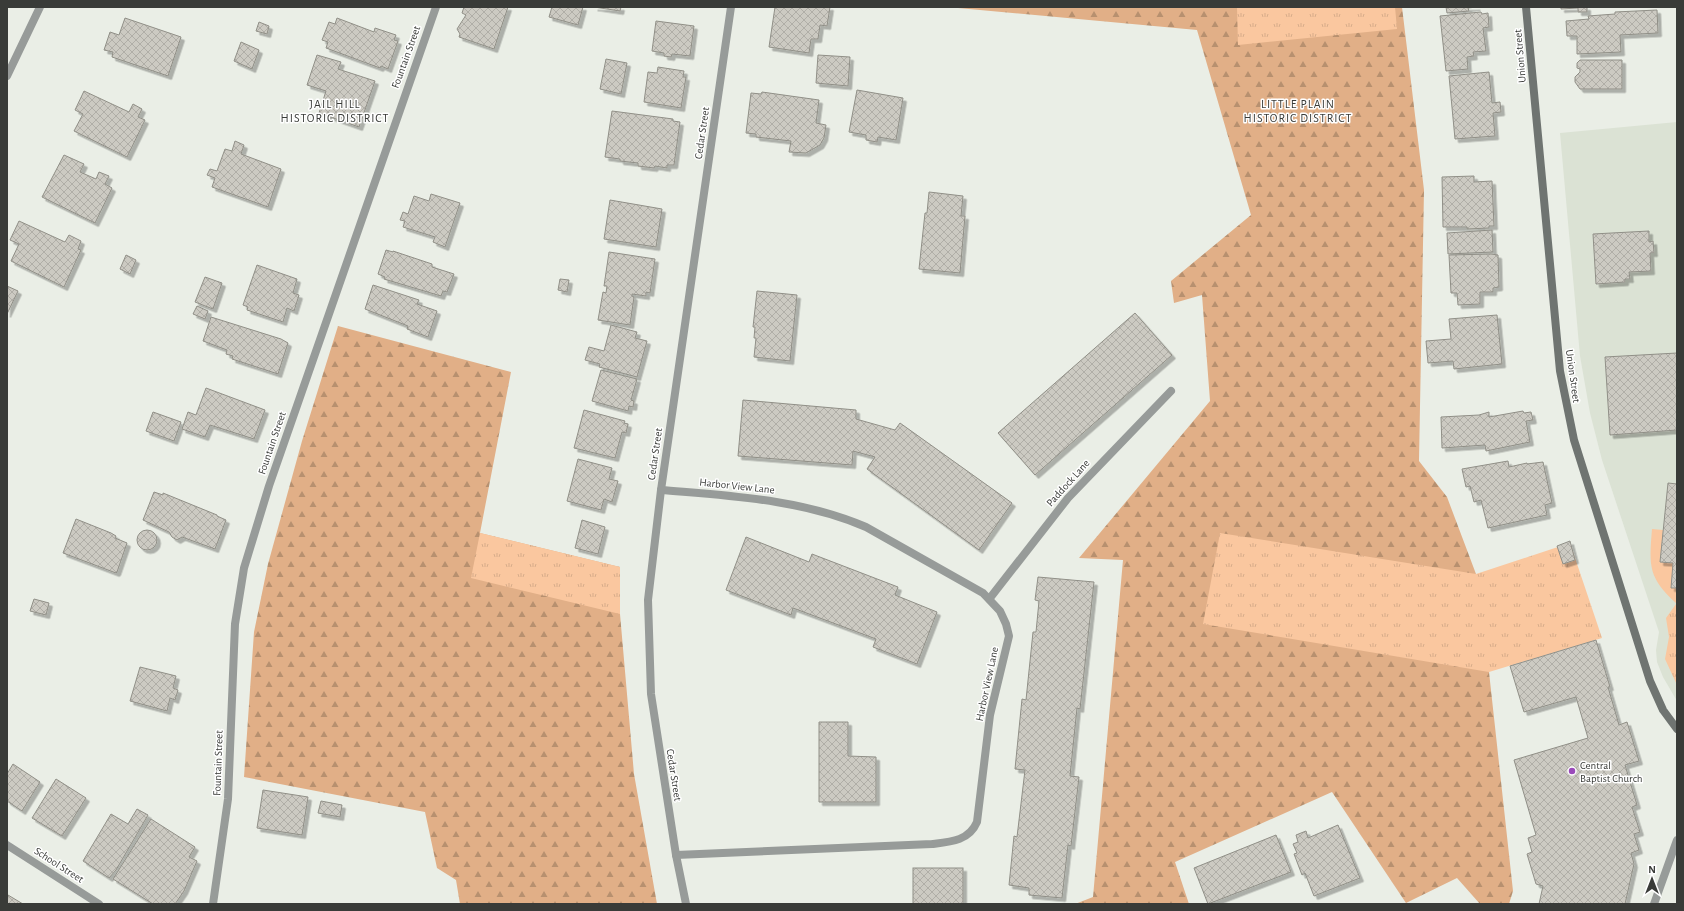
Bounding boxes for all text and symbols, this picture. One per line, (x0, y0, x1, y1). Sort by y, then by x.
street label: Fountain Street (390, 24, 423, 90)
street label: Union Street (1512, 28, 1528, 83)
district label: JAIL HILL HISTORIC DISTRICT (281, 98, 389, 124)
district label: LITTLE PLAIN HISTORIC DISTRICT (1244, 98, 1352, 124)
street label: Cedar Street (693, 106, 711, 160)
street label: Union Street (1564, 349, 1582, 404)
street label: Fountain Street (256, 410, 288, 476)
street label: Cedar Street (646, 427, 664, 481)
street label: Paddock Lane (1044, 458, 1092, 508)
street label: Harbor View Lane (699, 477, 775, 495)
street label: Harbor View Lane (974, 646, 1000, 722)
street label: Fountain Street (211, 730, 225, 796)
street label: Cedar Street (664, 748, 684, 802)
place label: Central Baptist Church (1580, 760, 1643, 784)
marker: Central Baptist Church (1567, 766, 1577, 776)
street label: School Street (32, 845, 86, 885)
north arrow (1632, 859, 1672, 899)
text: N (1648, 864, 1656, 875)

